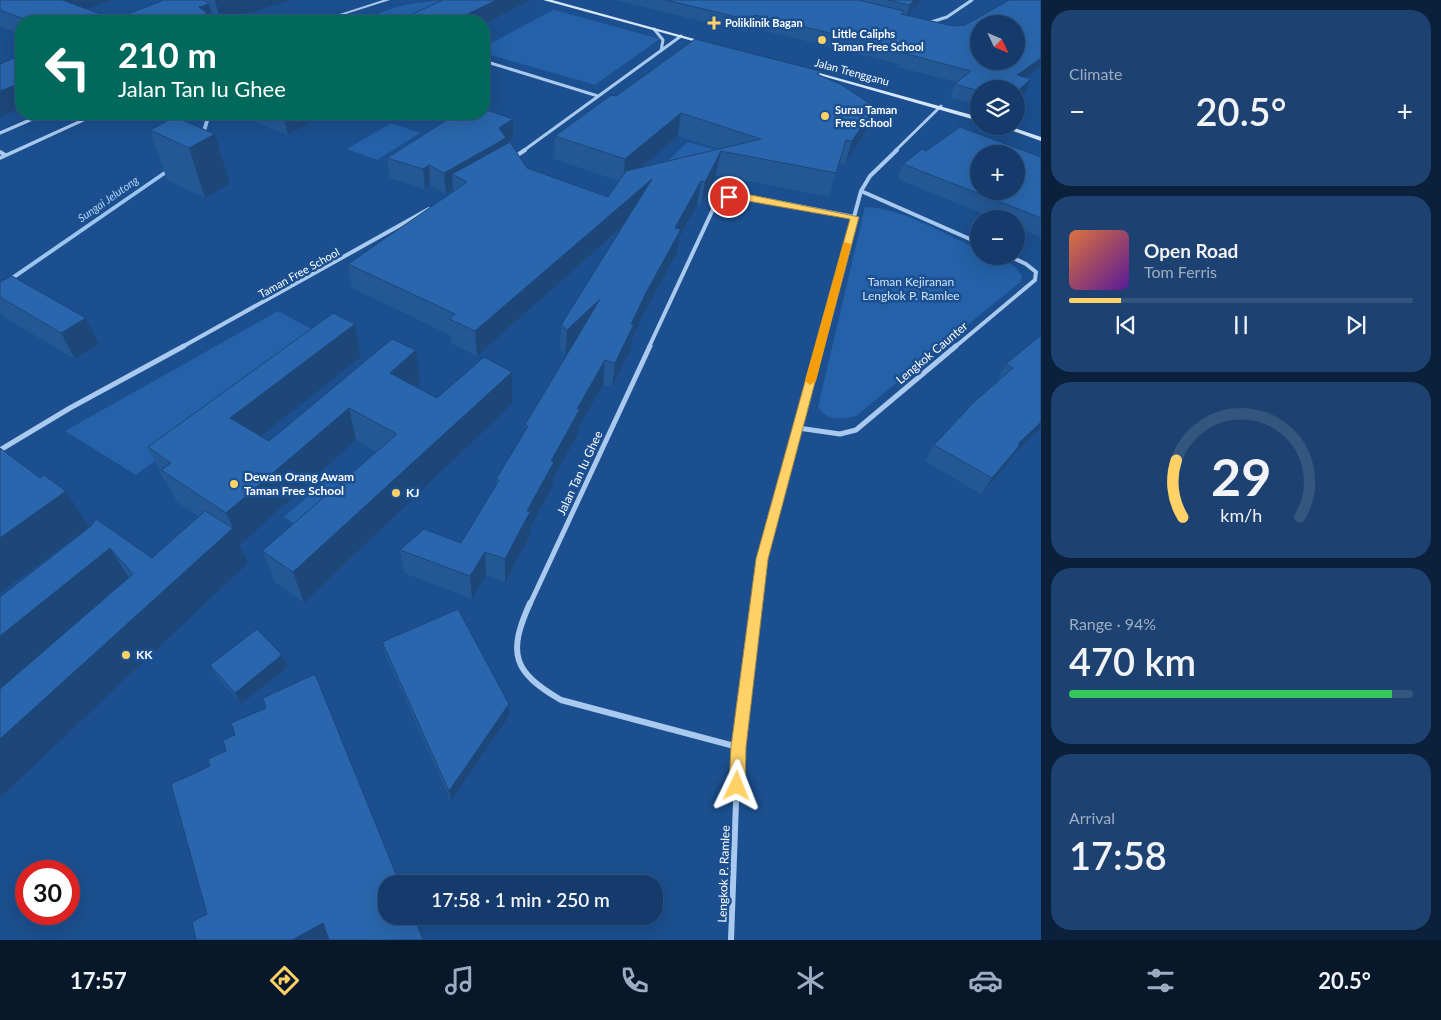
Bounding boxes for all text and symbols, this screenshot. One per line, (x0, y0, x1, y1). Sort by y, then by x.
north arrow (970, 15, 1025, 70)
map controls (970, 15, 1025, 265)
marker: Poliklinik Bagan (707, 16, 721, 30)
place label: Poliklinik Bagan (725, 16, 803, 29)
place label: Little Caliphs Taman Free School (832, 27, 924, 53)
text: 210 m (118, 33, 217, 75)
marker: Little Caliphs Taman Free School (816, 34, 828, 46)
icon: left (35, 35, 100, 100)
street label: Jalan Trengganu (813, 55, 891, 88)
text: Climate (1069, 64, 1122, 83)
text: Jalan Tan Iu Ghee (118, 75, 286, 102)
button: layers (970, 80, 1025, 135)
text: 20.5° (1196, 88, 1286, 134)
text: − (1069, 94, 1085, 128)
text: + (1397, 94, 1413, 128)
place label: Surau Taman Free School (835, 103, 897, 129)
marker: Surau Taman Free School (819, 110, 831, 122)
button: + (970, 145, 1025, 200)
water label: Sungai Jelutong (75, 172, 141, 224)
pin (708, 176, 750, 218)
icon: arrive (715, 183, 743, 211)
button: − (970, 210, 1025, 265)
text: Open Road (1144, 239, 1238, 262)
street label: Taman Free School (256, 245, 342, 300)
text: Tom Ferris (1144, 262, 1217, 281)
park label: Taman Kejiranan Lengkok P. Ramlee (862, 274, 960, 303)
icon: previous (1112, 311, 1140, 339)
icon: pause (1227, 311, 1255, 339)
icon: next (1342, 311, 1370, 339)
street label: Lengkok Caunter (893, 318, 971, 387)
street label: Jalan Tan Iu Ghee (553, 428, 606, 517)
text: 29 (1211, 445, 1271, 507)
place label: Dewan Orang Awam Taman Free School (244, 469, 354, 498)
marker: Dewan Orang Awam Taman Free School (228, 478, 240, 490)
place label: KJ (406, 485, 419, 500)
marker: KJ (390, 487, 402, 499)
text: km/h (1220, 504, 1262, 526)
text: Range · 94% (1069, 614, 1156, 633)
text: 470 km (1069, 638, 1196, 684)
place label: KK (136, 647, 153, 662)
marker: KK (120, 649, 132, 661)
position arrow (710, 759, 762, 811)
text: Arrival (1069, 808, 1115, 827)
street label: Lengkok P. Ramlee (714, 825, 733, 923)
text: 17:58 (1069, 832, 1167, 878)
speed limit sign: 30 (15, 860, 80, 925)
text: 17:58 · 1 min · 250 m (431, 888, 610, 911)
icon: directions (267, 963, 302, 998)
icon: music (442, 963, 477, 998)
icon: phone (617, 963, 652, 998)
icon: climate (793, 963, 828, 998)
icon: car (968, 963, 1003, 998)
icon: filters (1143, 963, 1178, 998)
text: 17:57 (70, 967, 127, 994)
text: 20.5° (1318, 967, 1371, 994)

